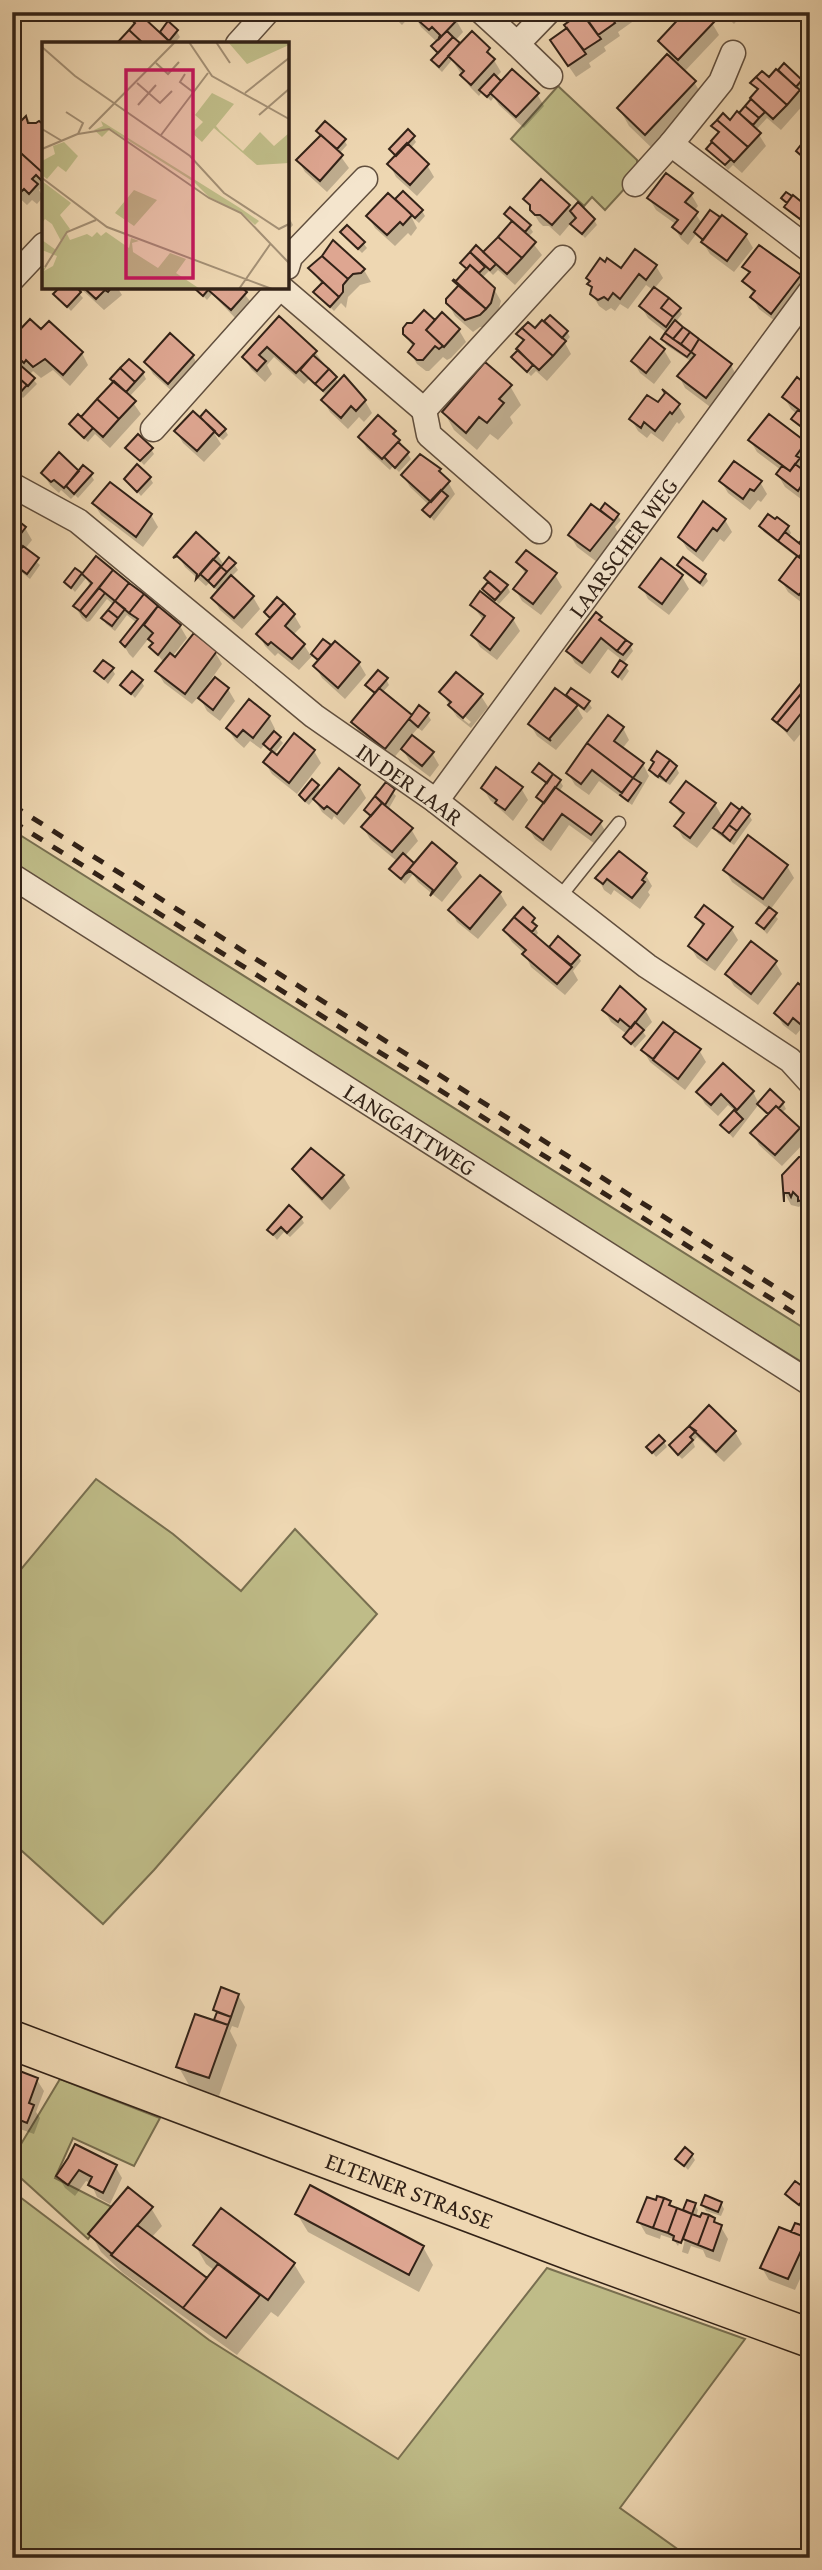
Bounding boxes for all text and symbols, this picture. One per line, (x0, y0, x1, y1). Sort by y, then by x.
inset map (42, 42, 289, 289)
street label: LAARSCHER WEG (560, 470, 685, 624)
street label: IN DER LAAR (350, 734, 471, 833)
street label: LANGGATTWEG (338, 1075, 483, 1184)
street label: ELTENER STRASSE (321, 2143, 498, 2236)

